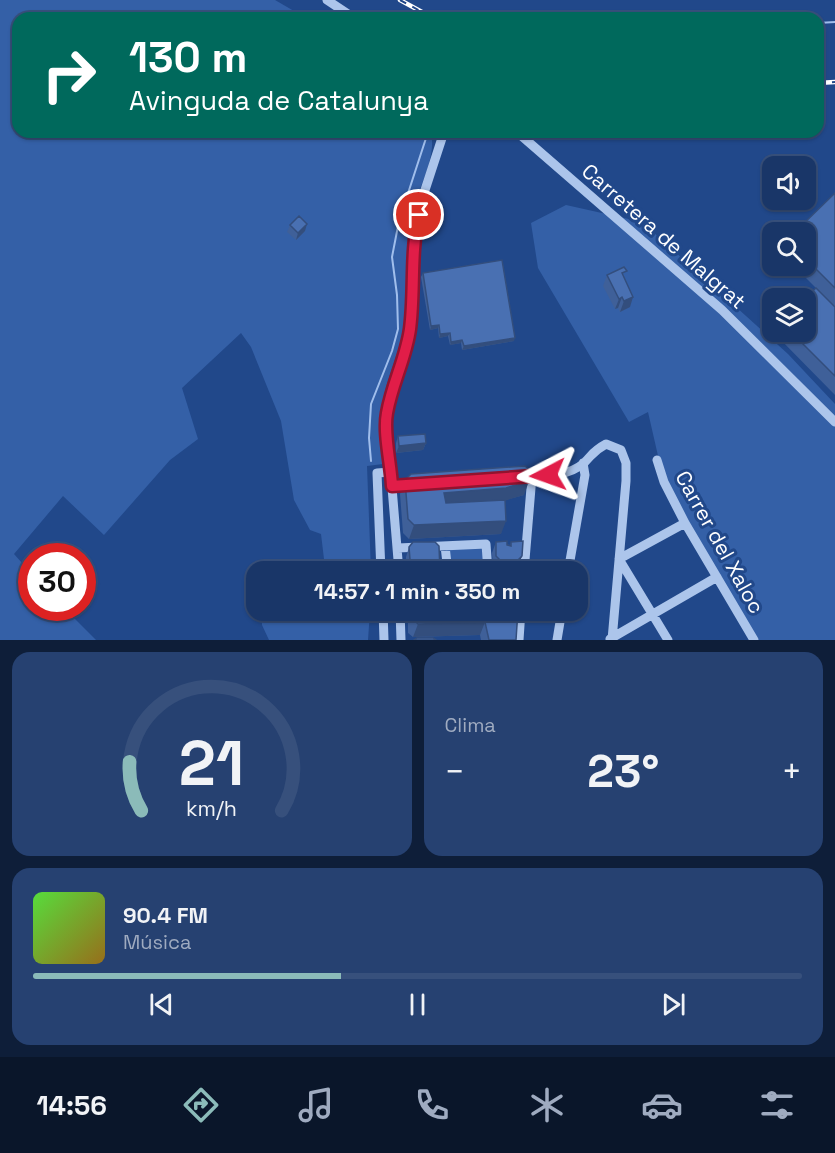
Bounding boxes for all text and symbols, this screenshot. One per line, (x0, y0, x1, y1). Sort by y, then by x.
text: 130 m (129, 31, 247, 84)
icon: right (30, 36, 108, 114)
text: Avinguda de Catalunya (129, 83, 429, 118)
map controls (762, 156, 816, 342)
button: sound (762, 156, 816, 210)
street label: Carretera de Malgrat (576, 157, 752, 315)
pin (393, 189, 444, 240)
icon: arrive (402, 198, 435, 231)
button: search (762, 222, 816, 276)
button: layers (762, 288, 816, 342)
position arrow (516, 443, 580, 507)
street label: Carrer del Xaloc (670, 466, 770, 618)
speed limit sign: 30 (18, 543, 96, 621)
text: 14:57 · 1 min · 350 m (314, 577, 520, 605)
text: Clima (445, 712, 496, 738)
text: 21 (179, 724, 244, 803)
text: 23° (587, 743, 659, 800)
text: − (445, 751, 465, 793)
text: + (782, 751, 802, 793)
text: km/h (186, 795, 237, 822)
text: 90.4 FM (123, 901, 208, 929)
text: Música (123, 929, 191, 955)
icon: previous (145, 988, 178, 1021)
icon: pause (401, 988, 434, 1021)
icon: next (657, 988, 690, 1021)
icon: directions (180, 1084, 222, 1126)
icon: music (295, 1084, 337, 1126)
icon: phone (411, 1084, 453, 1126)
icon: climate (526, 1084, 568, 1126)
icon: car (641, 1084, 683, 1126)
icon: filters (756, 1084, 798, 1126)
text: 14:56 (37, 1088, 107, 1123)

